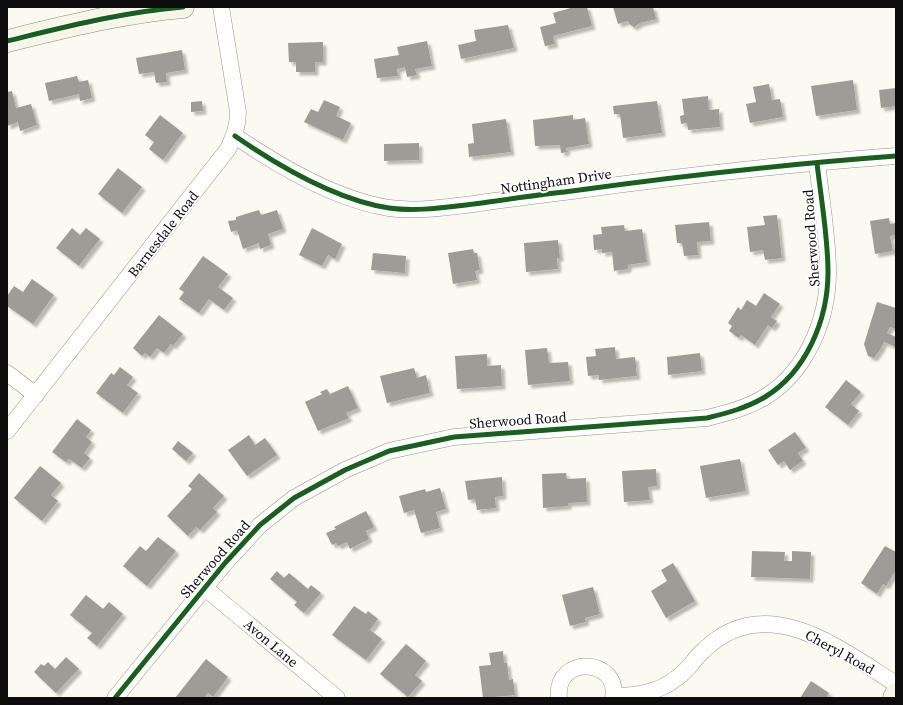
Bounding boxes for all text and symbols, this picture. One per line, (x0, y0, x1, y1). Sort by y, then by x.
street label: Nottingham Drive (499, 163, 613, 199)
street label: Barnesdale Road (123, 187, 203, 281)
street label: Sherwood Road (798, 189, 824, 287)
street label: Sherwood Road (469, 407, 567, 433)
street label: Sherwood Road (176, 516, 255, 602)
street label: Avon Lane (239, 614, 303, 672)
street label: Cheryl Road (802, 625, 878, 679)

